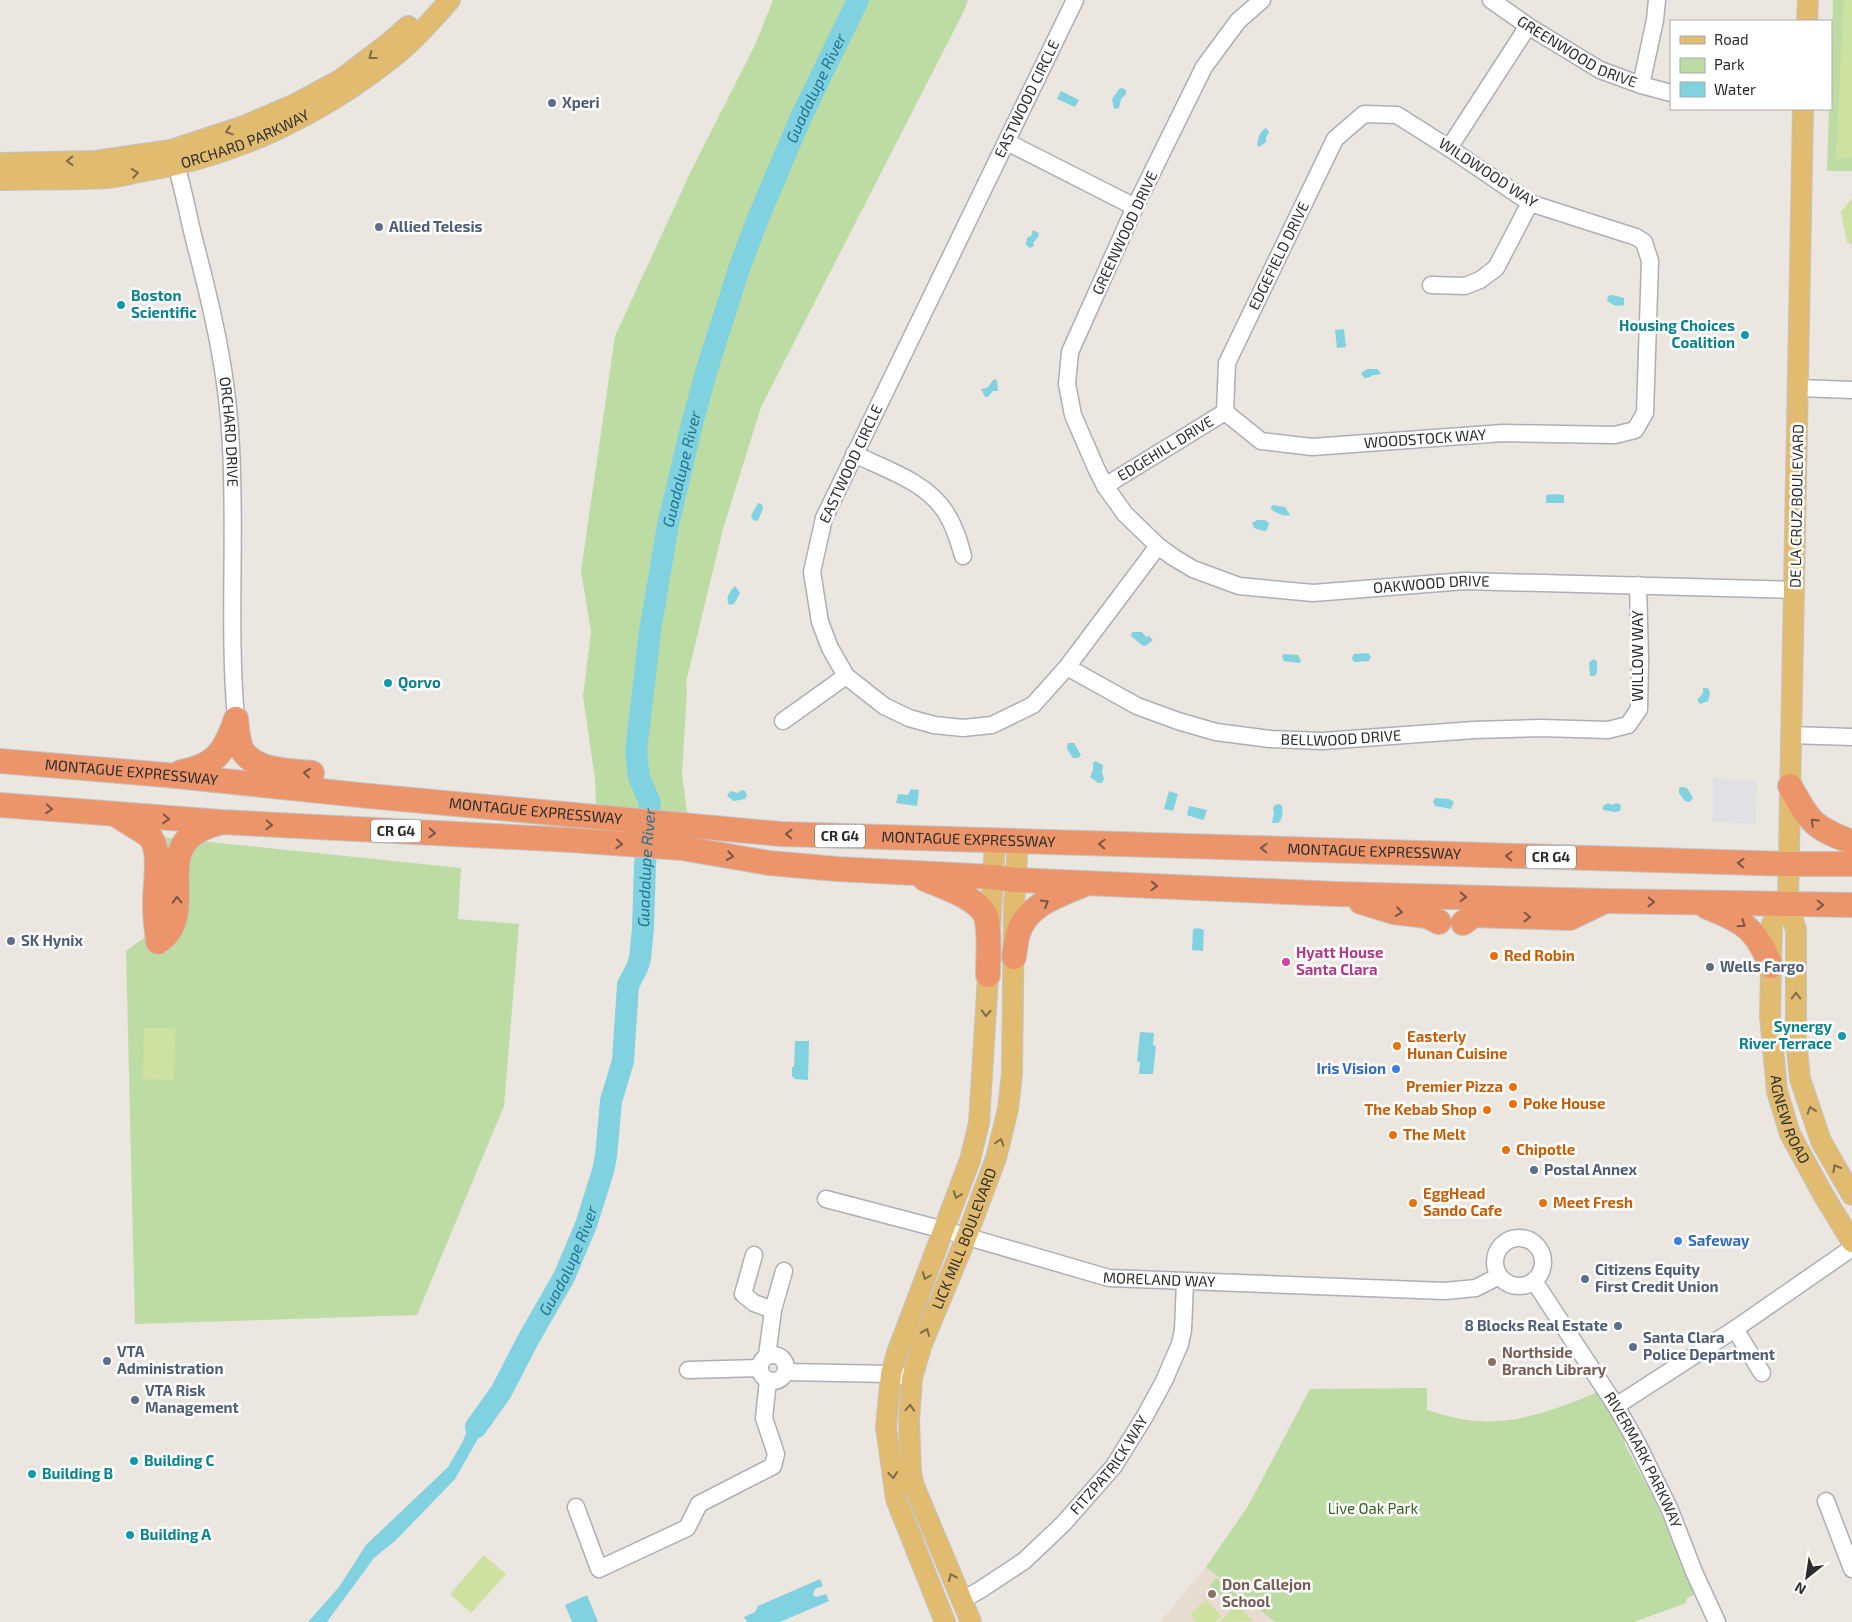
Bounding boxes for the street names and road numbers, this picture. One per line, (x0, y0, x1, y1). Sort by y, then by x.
street label: GREENWOOD DRIVE (1514, 11, 1640, 91)
street label: EASTWOOD CIRCLE (990, 37, 1062, 160)
street label: ORCHARD PARKWAY (179, 105, 312, 171)
street label: WILDWOOD WAY (1436, 134, 1542, 211)
street label: GREENWOOD DRIVE (1088, 168, 1161, 297)
street label: EDGEFIELD DRIVE (1244, 198, 1312, 313)
street label: ORCHARD DRIVE (216, 375, 242, 487)
street label: EASTWOOD CIRCLE (815, 401, 885, 526)
street label: EDGEHILL DRIVE (1114, 412, 1216, 484)
street label: DE LA CRUZ BOULEVARD (1786, 424, 1806, 588)
street label: WOODSTOCK WAY (1363, 425, 1487, 451)
street label: OAKWOOD DRIVE (1372, 571, 1490, 596)
street label: WILLOW WAY (1628, 610, 1646, 702)
street label: BELLWOOD DRIVE (1280, 725, 1402, 749)
street label: MONTAGUE EXPRESSWAY (44, 755, 220, 788)
street label: MONTAGUE EXPRESSWAY (448, 793, 624, 827)
road number: CR G4 (371, 819, 421, 842)
road number: CR G4 (815, 824, 865, 848)
street label: MONTAGUE EXPRESSWAY (881, 827, 1056, 850)
street label: MONTAGUE EXPRESSWAY (1287, 839, 1462, 862)
road number: CR G4 (1526, 846, 1576, 869)
street label: AGNEW ROAD (1768, 1074, 1815, 1167)
street label: LICK MILL BOULEVARD (927, 1165, 1000, 1312)
street label: MORELAND WAY (1103, 1268, 1216, 1290)
street label: RIVERMARK PARKWAY (1601, 1388, 1686, 1531)
street label: FITZPATRICK WAY (1066, 1412, 1151, 1518)

